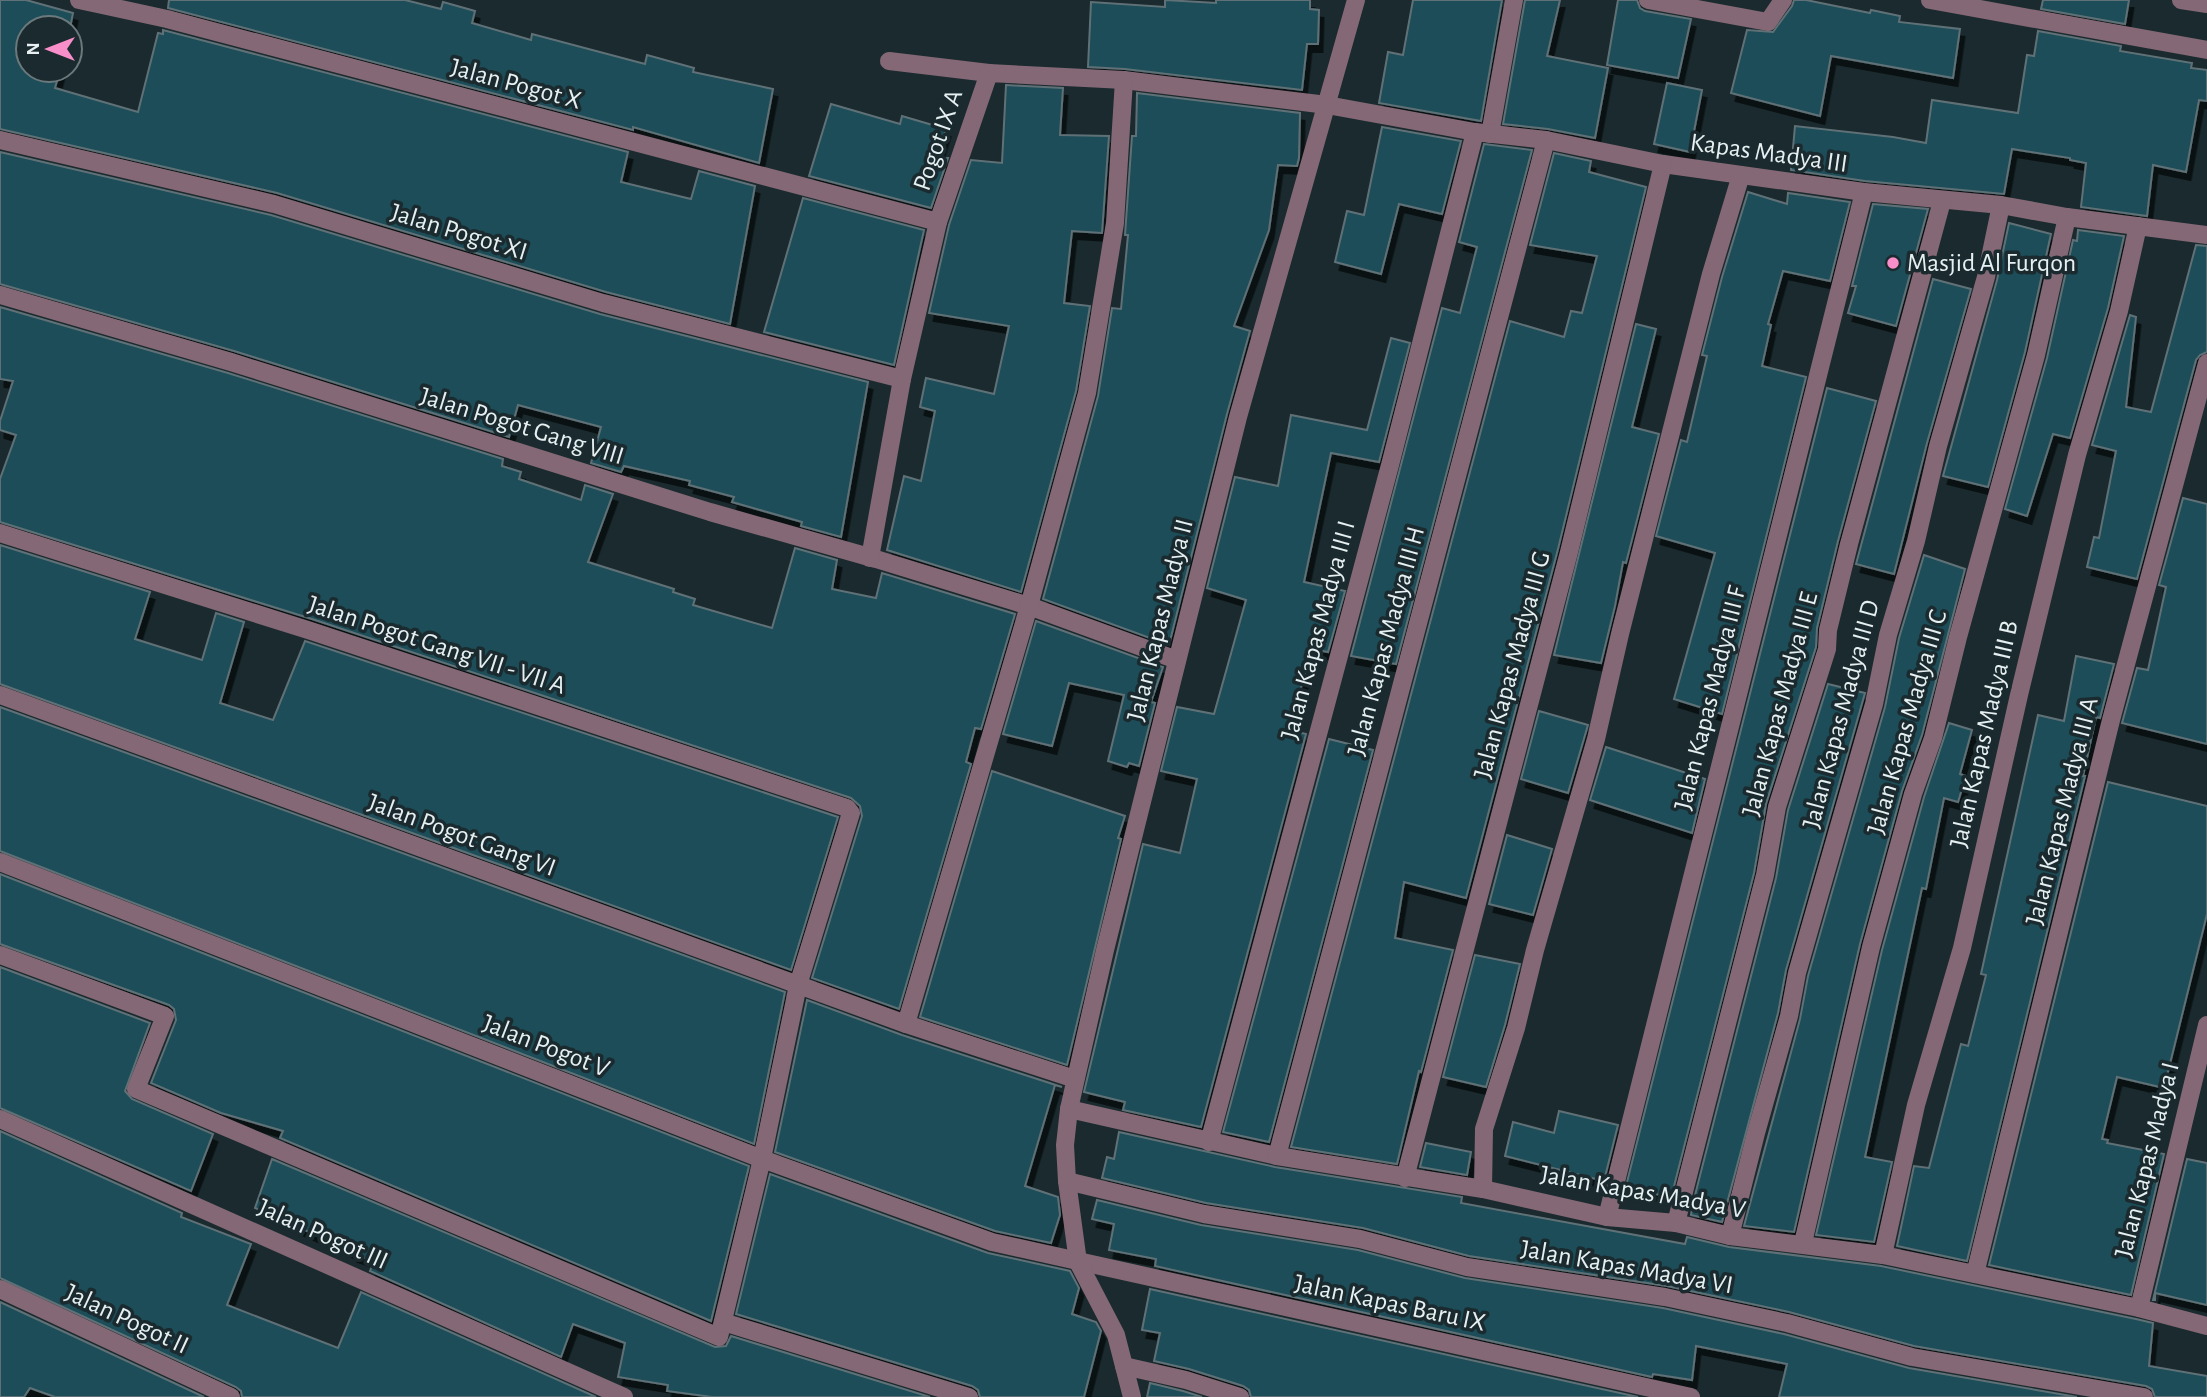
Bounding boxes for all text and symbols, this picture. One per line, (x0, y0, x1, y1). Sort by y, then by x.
north arrow (14, 14, 84, 84)
text: N (24, 42, 43, 56)
street label: Jalan Pogot X (448, 54, 584, 114)
street label: Pogot IX A (909, 86, 967, 194)
street label: Kapas Madya III (1689, 129, 1849, 177)
street label: Jalan Pogot XI (388, 199, 530, 265)
place label: Masjid Al Furqon (1907, 250, 2076, 276)
marker: Masjid Al Furqon (1885, 255, 1901, 271)
street label: Jalan Pogot Gang VIII (417, 383, 627, 469)
street label: Jalan Kapas Madya II (1122, 516, 1198, 724)
street label: Jalan Kapas Madya III I (1276, 518, 1360, 742)
street label: Jalan Kapas Madya III H (1343, 524, 1429, 758)
street label: Jalan Kapas Madya III G (1469, 549, 1555, 781)
street label: Jalan Kapas Madya III F (1670, 583, 1751, 813)
street label: Jalan Kapas Madya III E (1738, 589, 1822, 819)
street label: Jalan Pogot Gang VII - VII A (305, 591, 569, 699)
street label: Jalan Kapas Madya III D (1798, 597, 1884, 831)
street label: Jalan Kapas Madya III C (1863, 607, 1951, 837)
street label: Jalan Kapas Madya III B (1945, 618, 2023, 850)
street label: Jalan Kapas Madya III A (2021, 695, 2103, 927)
street label: Jalan Pogot Gang VI (365, 789, 559, 881)
street label: Jalan Pogot V (479, 1010, 613, 1082)
street label: Jalan Kapas Madya I (2110, 1060, 2184, 1260)
street label: Jalan Kapas Madya V (1538, 1161, 1748, 1223)
street label: Jalan Pogot III (254, 1194, 392, 1274)
street label: Jalan Kapas Madya VI (1519, 1236, 1735, 1298)
street label: Jalan Kapas Baru IX (1292, 1270, 1488, 1336)
street label: Jalan Pogot II (61, 1279, 193, 1359)

